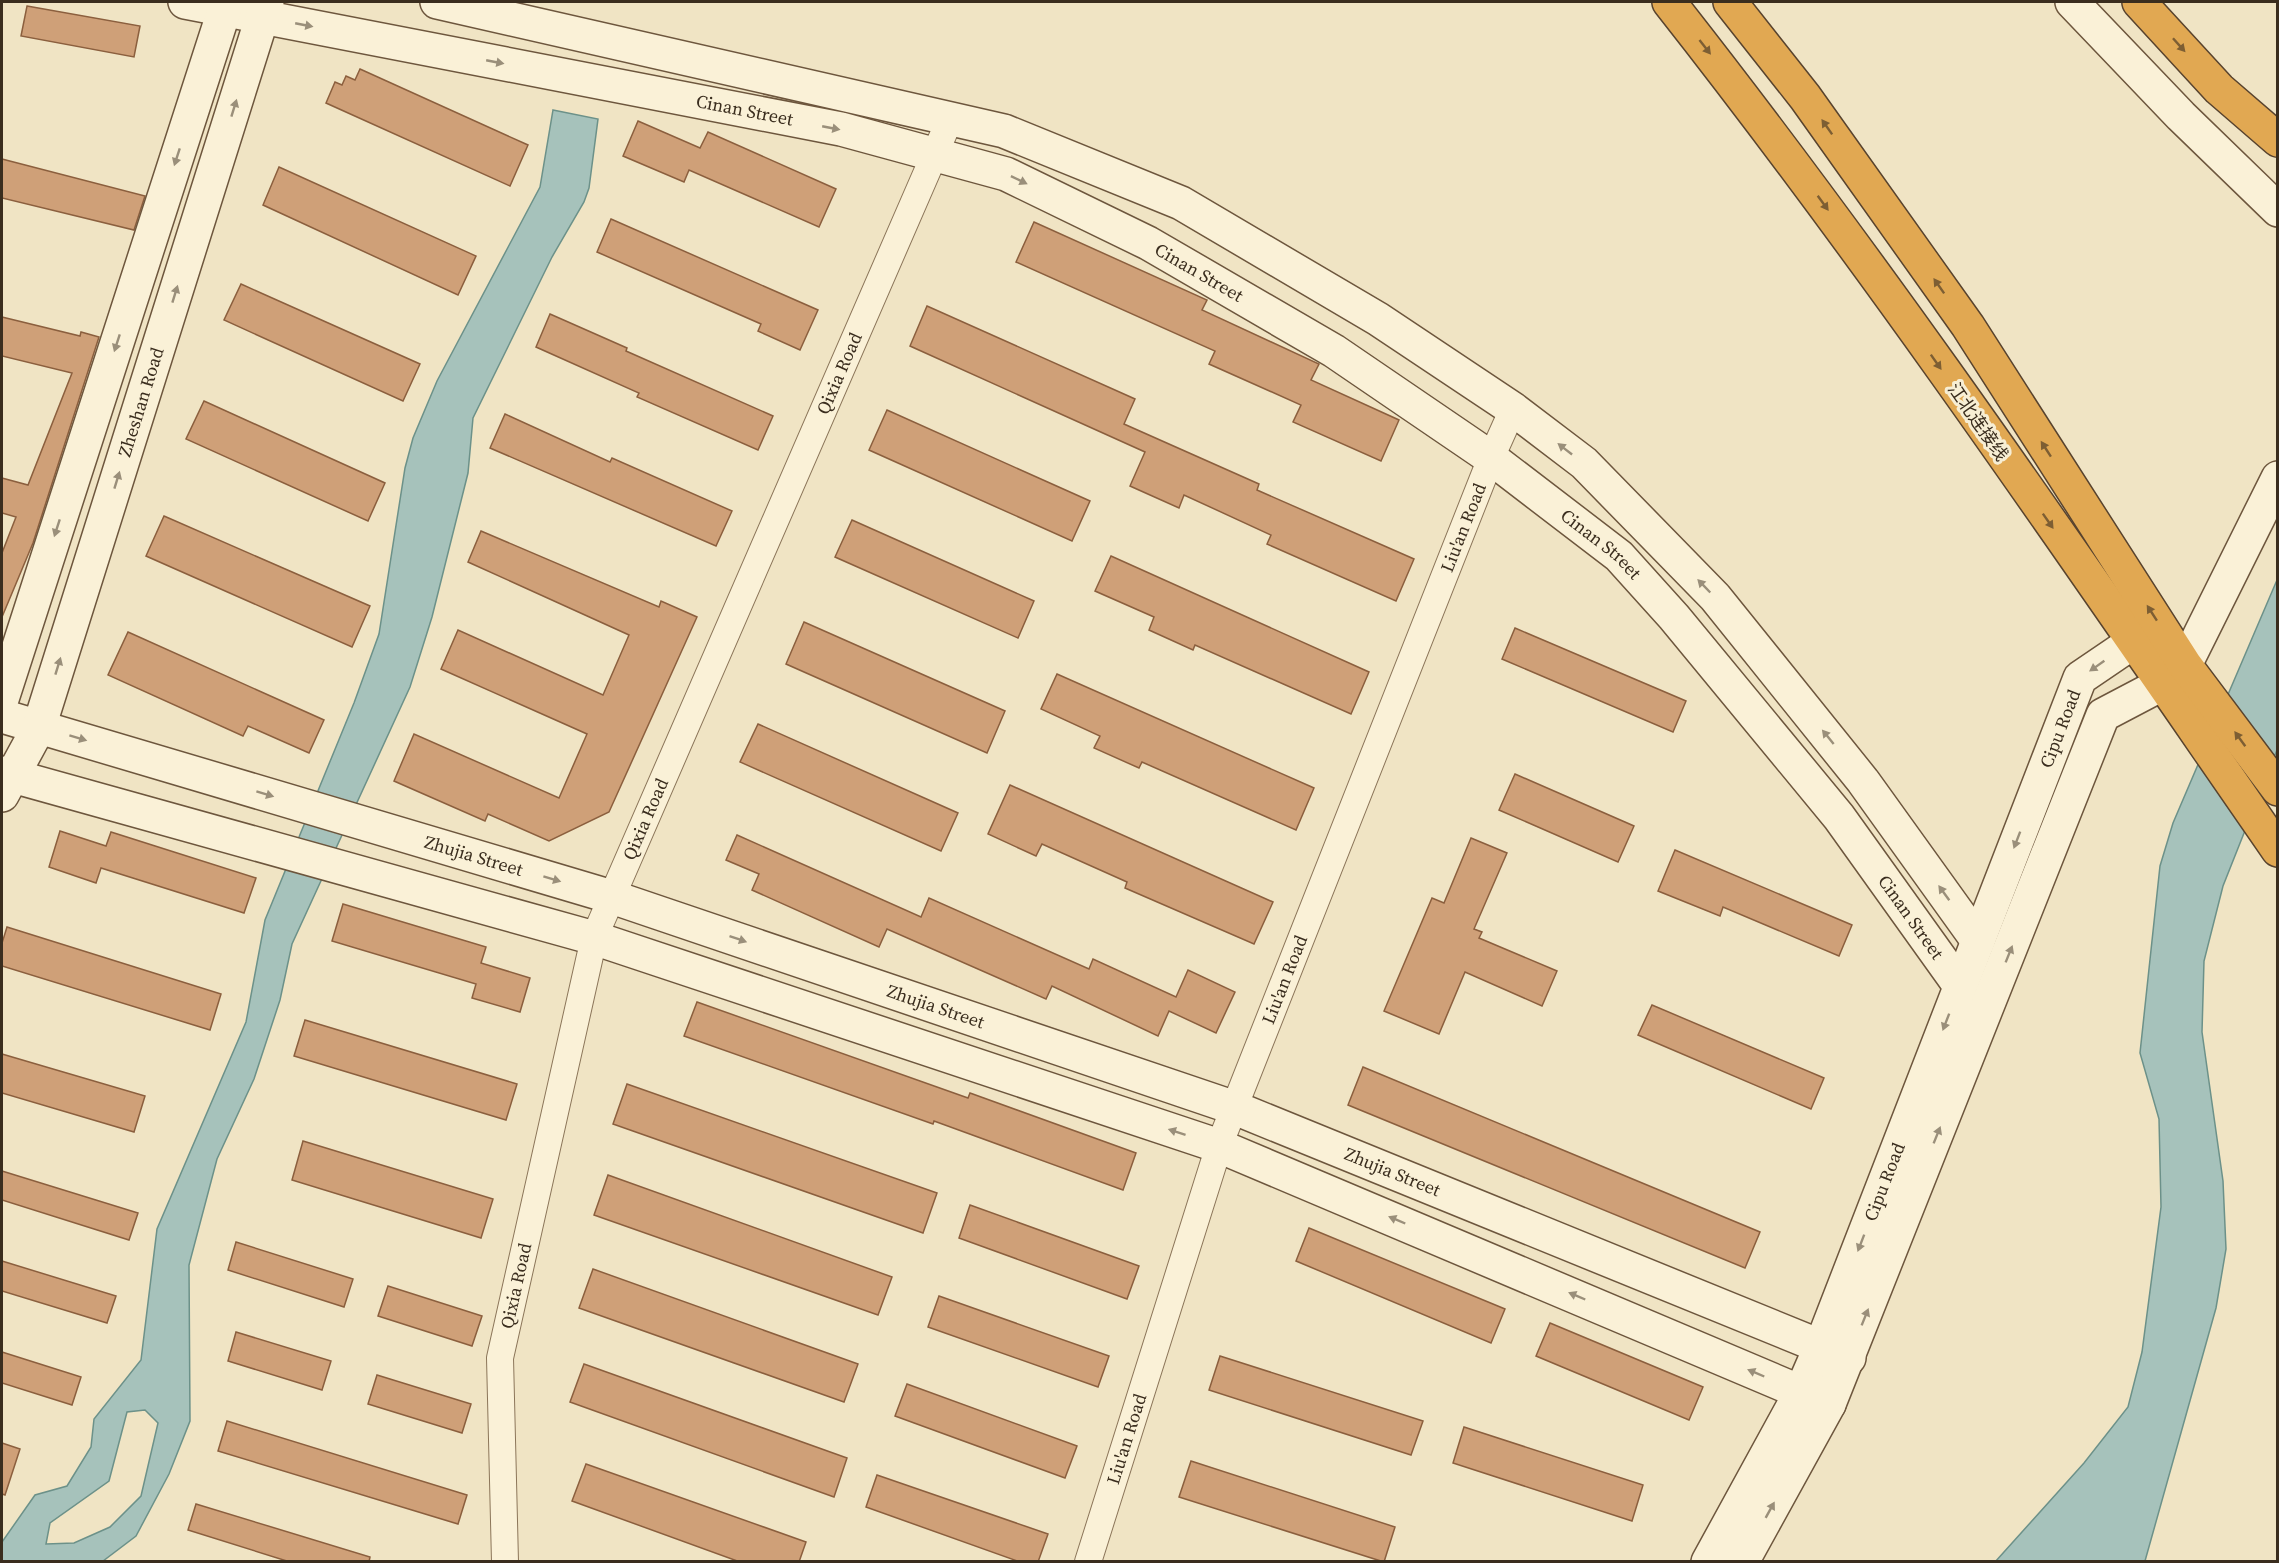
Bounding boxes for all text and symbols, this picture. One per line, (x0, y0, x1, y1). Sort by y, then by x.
one-way arrow (295, 21, 314, 30)
one-way arrow (2172, 37, 2186, 52)
one-way arrow (1699, 39, 1711, 55)
one-way arrow (486, 58, 505, 67)
street label: Cinan Street (694, 88, 796, 132)
one-way arrow (229, 99, 239, 117)
one-way arrow (1821, 119, 1833, 135)
one-way arrow (822, 124, 841, 133)
one-way arrow (172, 148, 181, 166)
one-way arrow (1010, 175, 1027, 184)
one-way arrow (1817, 194, 1829, 210)
street label: Cinan Street (1150, 237, 1248, 308)
one-way arrow (1934, 278, 1945, 294)
one-way arrow (171, 285, 180, 303)
street label: Qixia Road (810, 328, 868, 418)
one-way arrow (112, 334, 121, 352)
street label: Zheshan Road (112, 344, 170, 460)
one-way arrow (1930, 353, 1942, 369)
street label: 江北连接线 (1942, 378, 2014, 466)
one-way arrow (2041, 441, 2052, 457)
one-way arrow (1558, 444, 1573, 456)
one-way arrow (112, 471, 122, 489)
street label: Liu'an Road (1434, 479, 1492, 576)
street label: Cinan Street (1556, 503, 1647, 585)
one-way arrow (2042, 513, 2054, 529)
one-way arrow (52, 519, 61, 537)
one-way arrow (1697, 579, 1711, 594)
one-way arrow (2146, 605, 2157, 621)
one-way arrow (54, 657, 63, 675)
one-way arrow (2090, 660, 2106, 672)
street label: Cipu Road (2033, 686, 2086, 771)
one-way arrow (1822, 729, 1834, 744)
one-way arrow (2234, 731, 2246, 747)
one-way arrow (69, 734, 87, 743)
street label: Qixia Road (616, 774, 674, 864)
one-way arrow (256, 790, 274, 799)
street label: Zhujia Street (422, 829, 526, 882)
one-way arrow (2012, 831, 2021, 849)
street label: Cinan Street (1872, 870, 1950, 964)
one-way arrow (543, 875, 561, 884)
one-way arrow (1938, 886, 1950, 902)
street label: Liu'an Road (1255, 931, 1313, 1028)
one-way arrow (729, 935, 747, 945)
one-way arrow (2004, 945, 2014, 963)
street label: Zhujia Street (884, 978, 988, 1034)
one-way arrow (1941, 1013, 1951, 1031)
one-way arrow (1932, 1126, 1942, 1144)
one-way arrow (1168, 1127, 1186, 1136)
street label: Cipu Road (1858, 1139, 1911, 1225)
street label: Zhujia Street (1341, 1141, 1444, 1202)
one-way arrow (1388, 1215, 1406, 1225)
one-way arrow (1856, 1234, 1865, 1252)
street label: Qixia Road (494, 1240, 537, 1331)
one-way arrow (1568, 1291, 1586, 1300)
one-way arrow (1860, 1307, 1870, 1325)
one-way arrow (1747, 1368, 1765, 1377)
street label: Liu'an Road (1100, 1390, 1152, 1487)
one-way arrow (1765, 1502, 1775, 1519)

